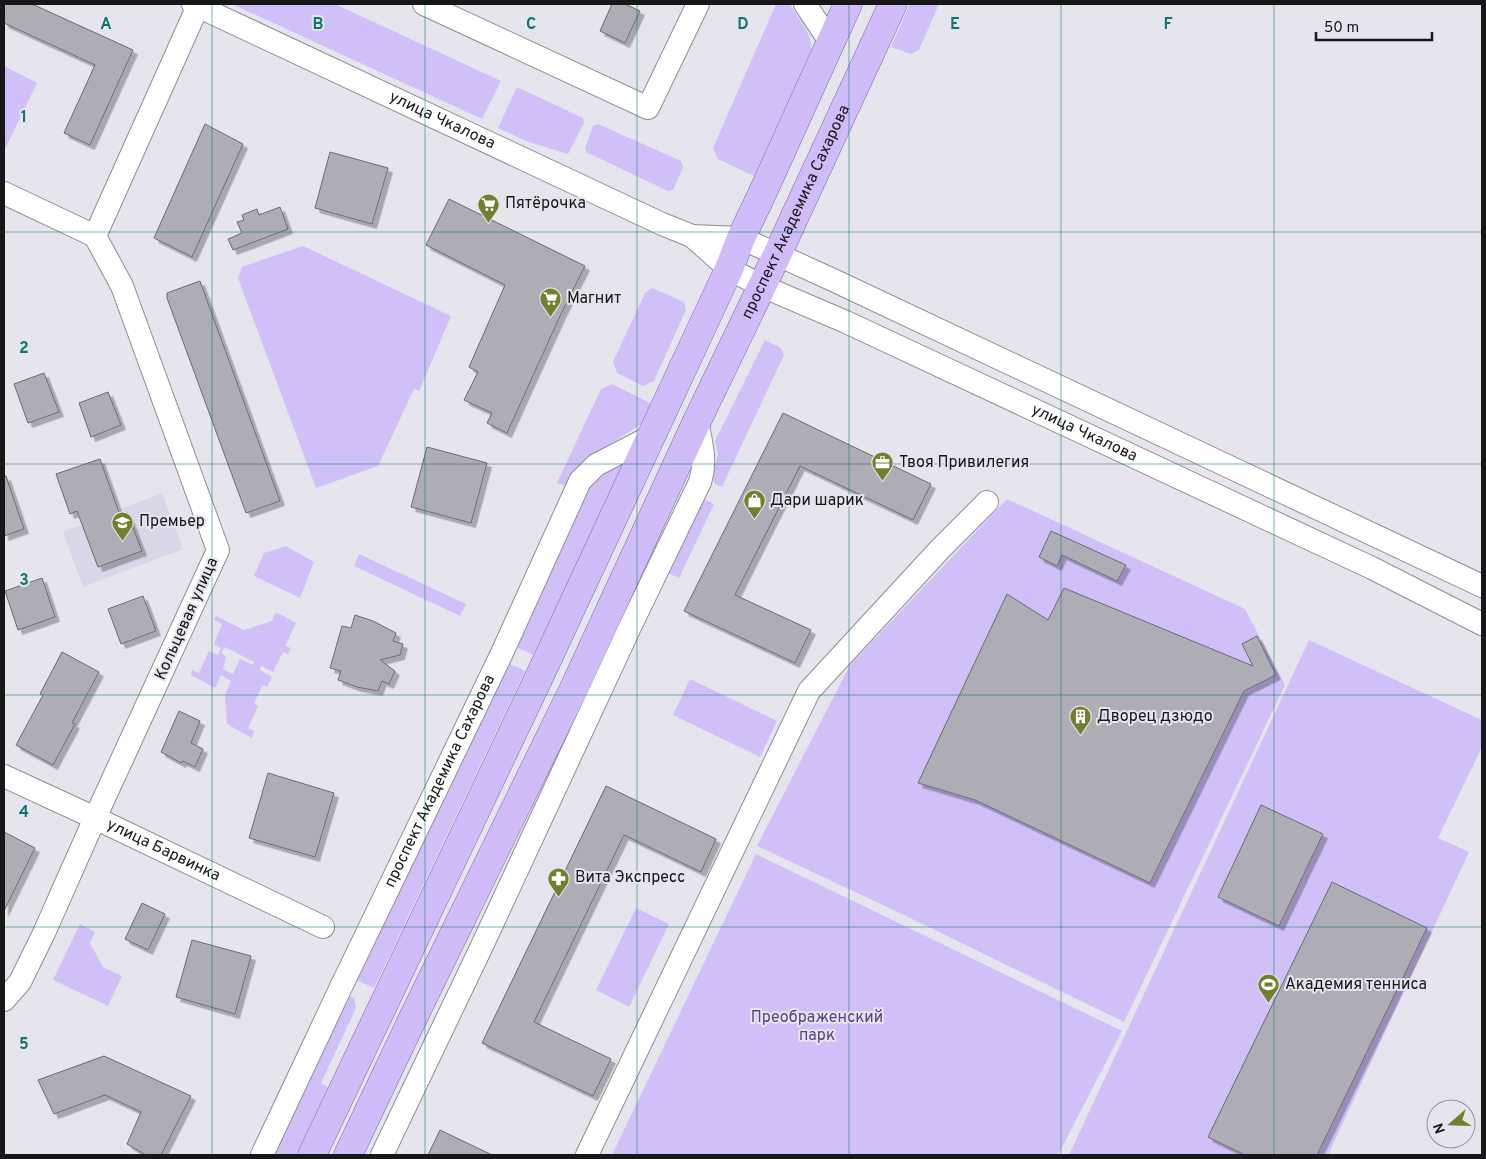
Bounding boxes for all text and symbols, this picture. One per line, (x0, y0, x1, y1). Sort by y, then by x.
scale bar (1316, 10, 1432, 42)
text: A (100, 15, 112, 35)
text: B (312, 15, 324, 35)
text: C (526, 15, 536, 35)
text: D (737, 15, 749, 35)
text: E (950, 15, 960, 35)
text: F (1163, 15, 1173, 35)
text: 50 m (1324, 19, 1359, 38)
street label: улица Чкалова (386, 87, 498, 154)
street label: проспект Академика Сахарова (738, 102, 855, 323)
text: 1 (21, 108, 27, 128)
supermarket icon: Пятёрочка (477, 192, 501, 223)
place label: Пятёрочка (505, 194, 586, 214)
supermarket icon: Магнит (539, 287, 563, 318)
place label: Магнит (567, 289, 621, 309)
text: 2 (19, 339, 29, 359)
street label: улица Чкалова (1028, 400, 1140, 467)
office icon: Твоя Привилегия (871, 451, 895, 482)
place label: Твоя Привилегия (899, 453, 1029, 473)
shop icon: Дари шарик (742, 489, 766, 520)
place label: Дари шарик (770, 491, 864, 511)
school or university icon: Премьер (111, 510, 135, 541)
place label: Премьер (139, 512, 205, 532)
street label: Кольцевая улица (151, 555, 223, 683)
text: 3 (19, 571, 29, 591)
street label: проспект Академика Сахарова (380, 671, 500, 891)
building icon: Дворец дзюдо (1069, 705, 1093, 736)
place label: Дворец дзюдо (1097, 707, 1213, 727)
text: 4 (19, 803, 29, 823)
street label: улица Барвинка (103, 815, 223, 886)
pharmacy icon: Вита Экспресс (547, 866, 571, 897)
place label: Вита Экспресс (575, 868, 685, 888)
sports icon: Академия тенниса (1257, 973, 1281, 1004)
place label: Академия тенниса (1285, 975, 1427, 995)
park label: Преображенский парк (751, 1008, 883, 1046)
text: 5 (19, 1035, 29, 1055)
north arrow (1426, 1099, 1476, 1149)
text: N (1430, 1120, 1450, 1136)

